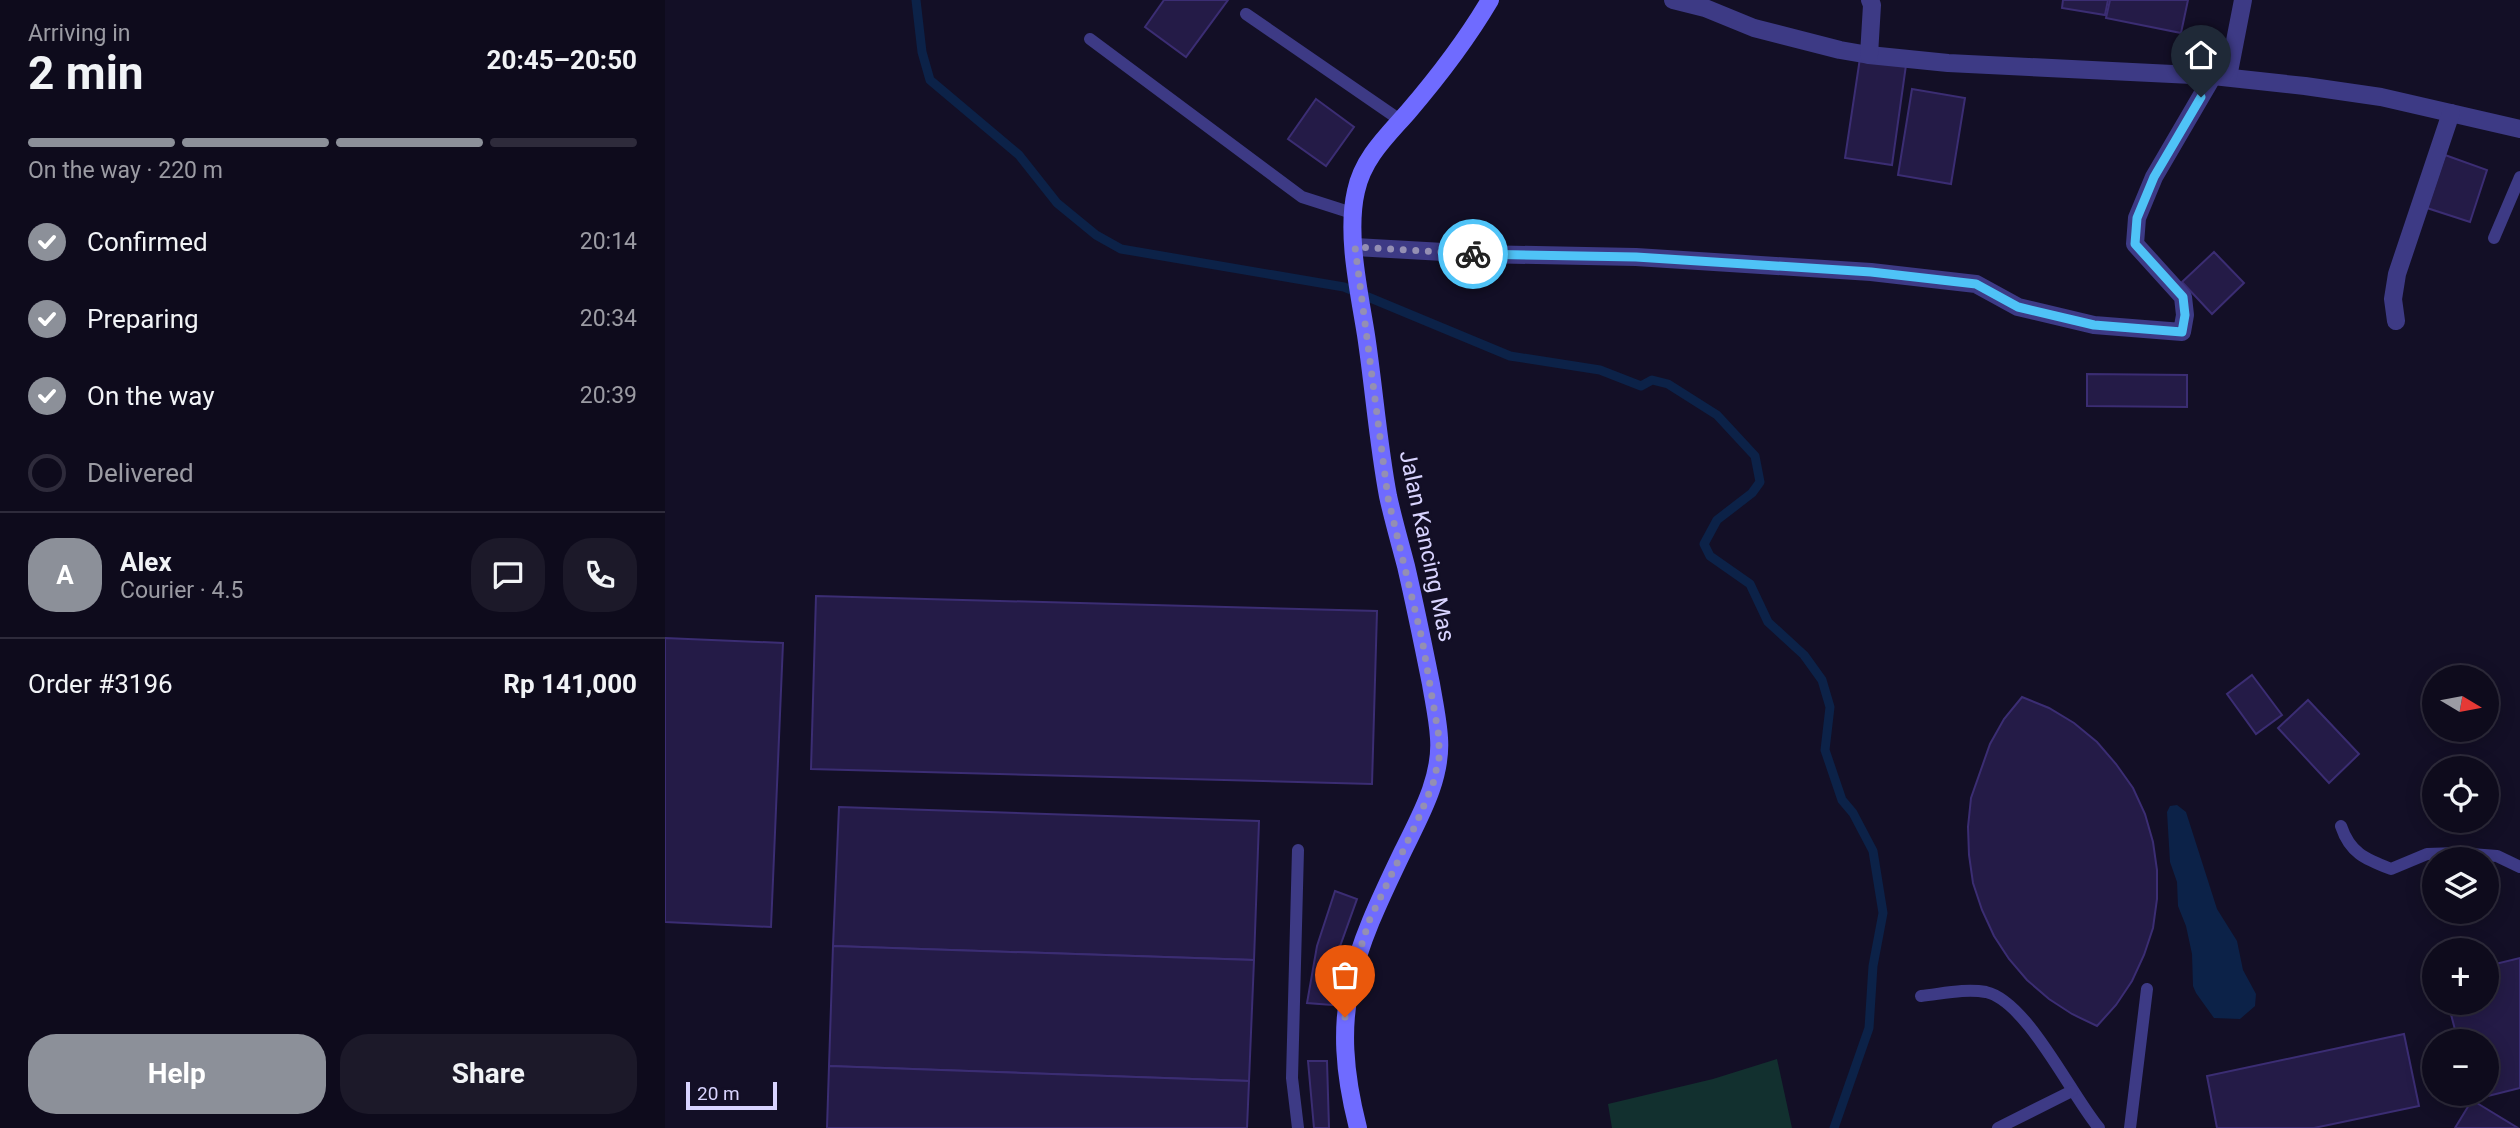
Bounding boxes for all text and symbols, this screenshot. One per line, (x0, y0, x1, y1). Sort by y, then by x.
text: Arriving in (28, 20, 131, 47)
pin (2171, 25, 2231, 97)
icon: home (2182, 36, 2220, 74)
text: 20:45–20:50 (487, 45, 637, 75)
text: 2 min (28, 46, 144, 100)
text: On the way · 220 m (28, 157, 223, 184)
courier (1438, 219, 1508, 289)
icon: check (28, 223, 66, 261)
text: Confirmed (87, 227, 208, 257)
text: 20:14 (580, 228, 637, 255)
icon: bike (1454, 235, 1492, 273)
icon: check (28, 300, 66, 338)
text: Preparing (87, 304, 199, 334)
text: 20:34 (580, 305, 637, 332)
icon: check (28, 377, 66, 415)
text: On the way (87, 381, 215, 411)
text: 20:39 (580, 382, 637, 409)
street label: Jalan Kancing Mas (1394, 448, 1460, 644)
text: Delivered (87, 458, 194, 488)
button: chat (471, 538, 545, 612)
button: phone (563, 538, 637, 612)
text: Alex (120, 547, 172, 577)
text: A (56, 560, 74, 590)
text: Courier · 4.5 (120, 577, 243, 604)
north arrow (2422, 665, 2499, 742)
map controls (2422, 665, 2499, 1106)
text: Order #3196 (28, 669, 173, 699)
text: Rp 141,000 (503, 669, 637, 699)
button: locate (2422, 756, 2499, 833)
button: layers (2422, 847, 2499, 924)
button: + (2422, 938, 2499, 1015)
pin (1315, 945, 1375, 1017)
icon: bag (1326, 956, 1364, 994)
button: − (2422, 1029, 2499, 1106)
button: Help (28, 1034, 326, 1114)
button: Share (340, 1034, 637, 1114)
scale bar (686, 1079, 777, 1111)
text: 20 m (697, 1082, 740, 1105)

